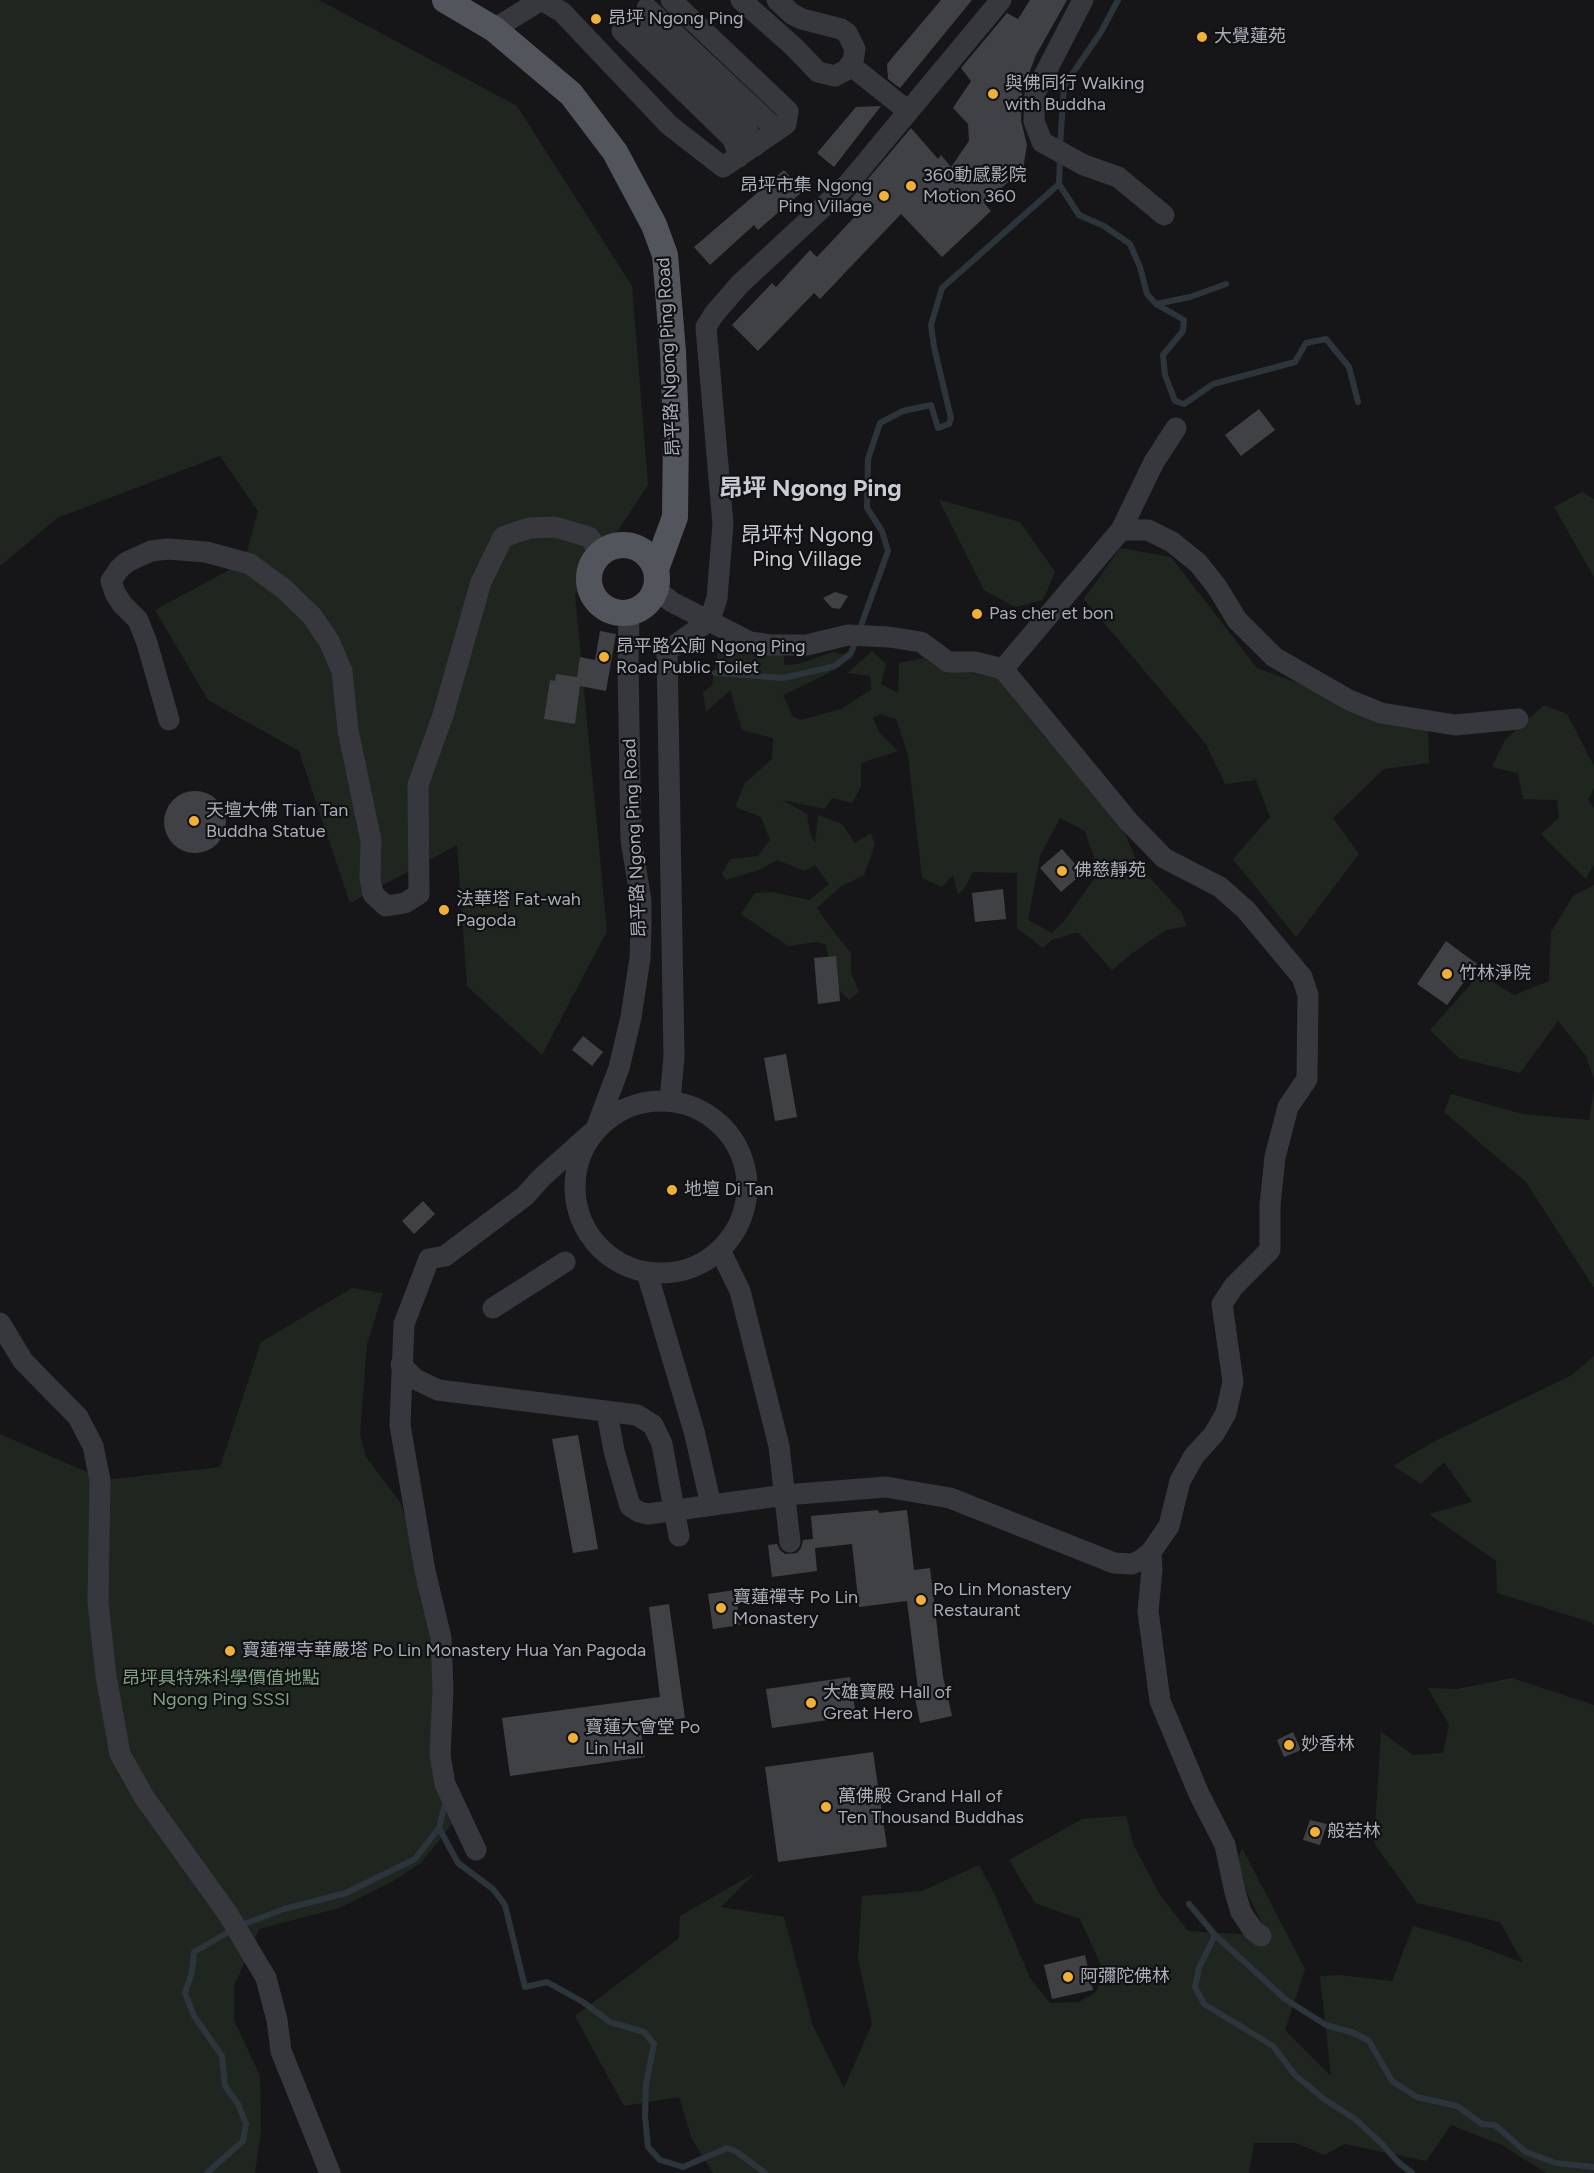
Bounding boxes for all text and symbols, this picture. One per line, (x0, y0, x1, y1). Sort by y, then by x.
place label: 昂坪 Ngong Ping (608, 8, 744, 30)
marker: 昂坪 Ngong Ping (589, 12, 603, 26)
place label: 大覺蓮苑 (1214, 26, 1286, 48)
marker: 大覺蓮苑 (1195, 30, 1209, 44)
place label: 與佛同行 Walking with Buddha (1005, 73, 1145, 116)
marker: 與佛同行 Walking with Buddha (986, 87, 1000, 101)
place label: 360動感影院 Motion 360 (923, 165, 1027, 207)
place label: 昂坪市集 Ngong Ping Village (740, 175, 872, 218)
marker: 360動感影院 Motion 360 (904, 179, 918, 193)
marker: 昂坪市集 Ngong Ping Village (877, 189, 891, 203)
street label: 昂平路 Ngong Ping Road (653, 257, 685, 457)
district label: 昂坪 Ngong Ping (718, 475, 902, 503)
district label: 昂坪村 Ngong Ping Village (741, 523, 873, 573)
place label: Pas cher et bon (989, 603, 1114, 625)
marker: Pas cher et bon (970, 607, 984, 621)
place label: 昂平路公廁 Ngong Ping Road Public Toilet (616, 636, 806, 678)
marker: 昂平路公廁 Ngong Ping Road Public Toilet (597, 650, 611, 664)
street label: 昂平路 Ngong Ping Road (619, 738, 651, 938)
place label: 天壇大佛 Tian Tan Buddha Statue (206, 800, 348, 842)
marker: 天壇大佛 Tian Tan Buddha Statue (187, 814, 201, 828)
place label: 佛慈靜苑 (1074, 860, 1146, 882)
marker: 佛慈靜苑 (1055, 864, 1069, 878)
place label: 法華塔 Fat-wah Pagoda (456, 889, 581, 932)
marker: 法華塔 Fat-wah Pagoda (437, 903, 451, 917)
place label: 竹林淨院 (1459, 963, 1531, 985)
marker: 竹林淨院 (1440, 967, 1454, 981)
place label: 地壇 Di Tan (684, 1179, 774, 1201)
marker: 地壇 Di Tan (665, 1183, 679, 1197)
place label: Po Lin Monastery Restaurant (933, 1579, 1072, 1622)
place label: 寶蓮禪寺 Po Lin Monastery (733, 1587, 858, 1630)
marker: Po Lin Monastery Restaurant (914, 1593, 928, 1607)
marker: 寶蓮禪寺 Po Lin Monastery (714, 1601, 728, 1615)
place label: 寶蓮禪寺華嚴塔 Po Lin Monastery Hua Yan Pagoda (242, 1640, 646, 1662)
marker: 寶蓮禪寺華嚴塔 Po Lin Monastery Hua Yan Pagoda (223, 1644, 237, 1658)
park label: 昂坪具特殊科學價值地點 Ngong Ping SSSI (122, 1668, 320, 1710)
place label: 大雄寶殿 Hall of Great Hero (823, 1682, 952, 1724)
marker: 大雄寶殿 Hall of Great Hero (804, 1696, 818, 1710)
place label: 寶蓮大會堂 Po Lin Hall (585, 1717, 700, 1760)
marker: 寶蓮大會堂 Po Lin Hall (566, 1731, 580, 1745)
place label: 妙香林 (1301, 1734, 1355, 1756)
marker: 妙香林 (1282, 1738, 1296, 1752)
place label: 萬佛殿 Grand Hall of Ten Thousand Buddhas (838, 1786, 1024, 1828)
marker: 萬佛殿 Grand Hall of Ten Thousand Buddhas (819, 1800, 833, 1814)
place label: 般若林 (1327, 1821, 1381, 1843)
marker: 般若林 (1308, 1825, 1322, 1839)
place label: 阿彌陀佛林 (1080, 1966, 1170, 1988)
marker: 阿彌陀佛林 (1061, 1970, 1075, 1984)

